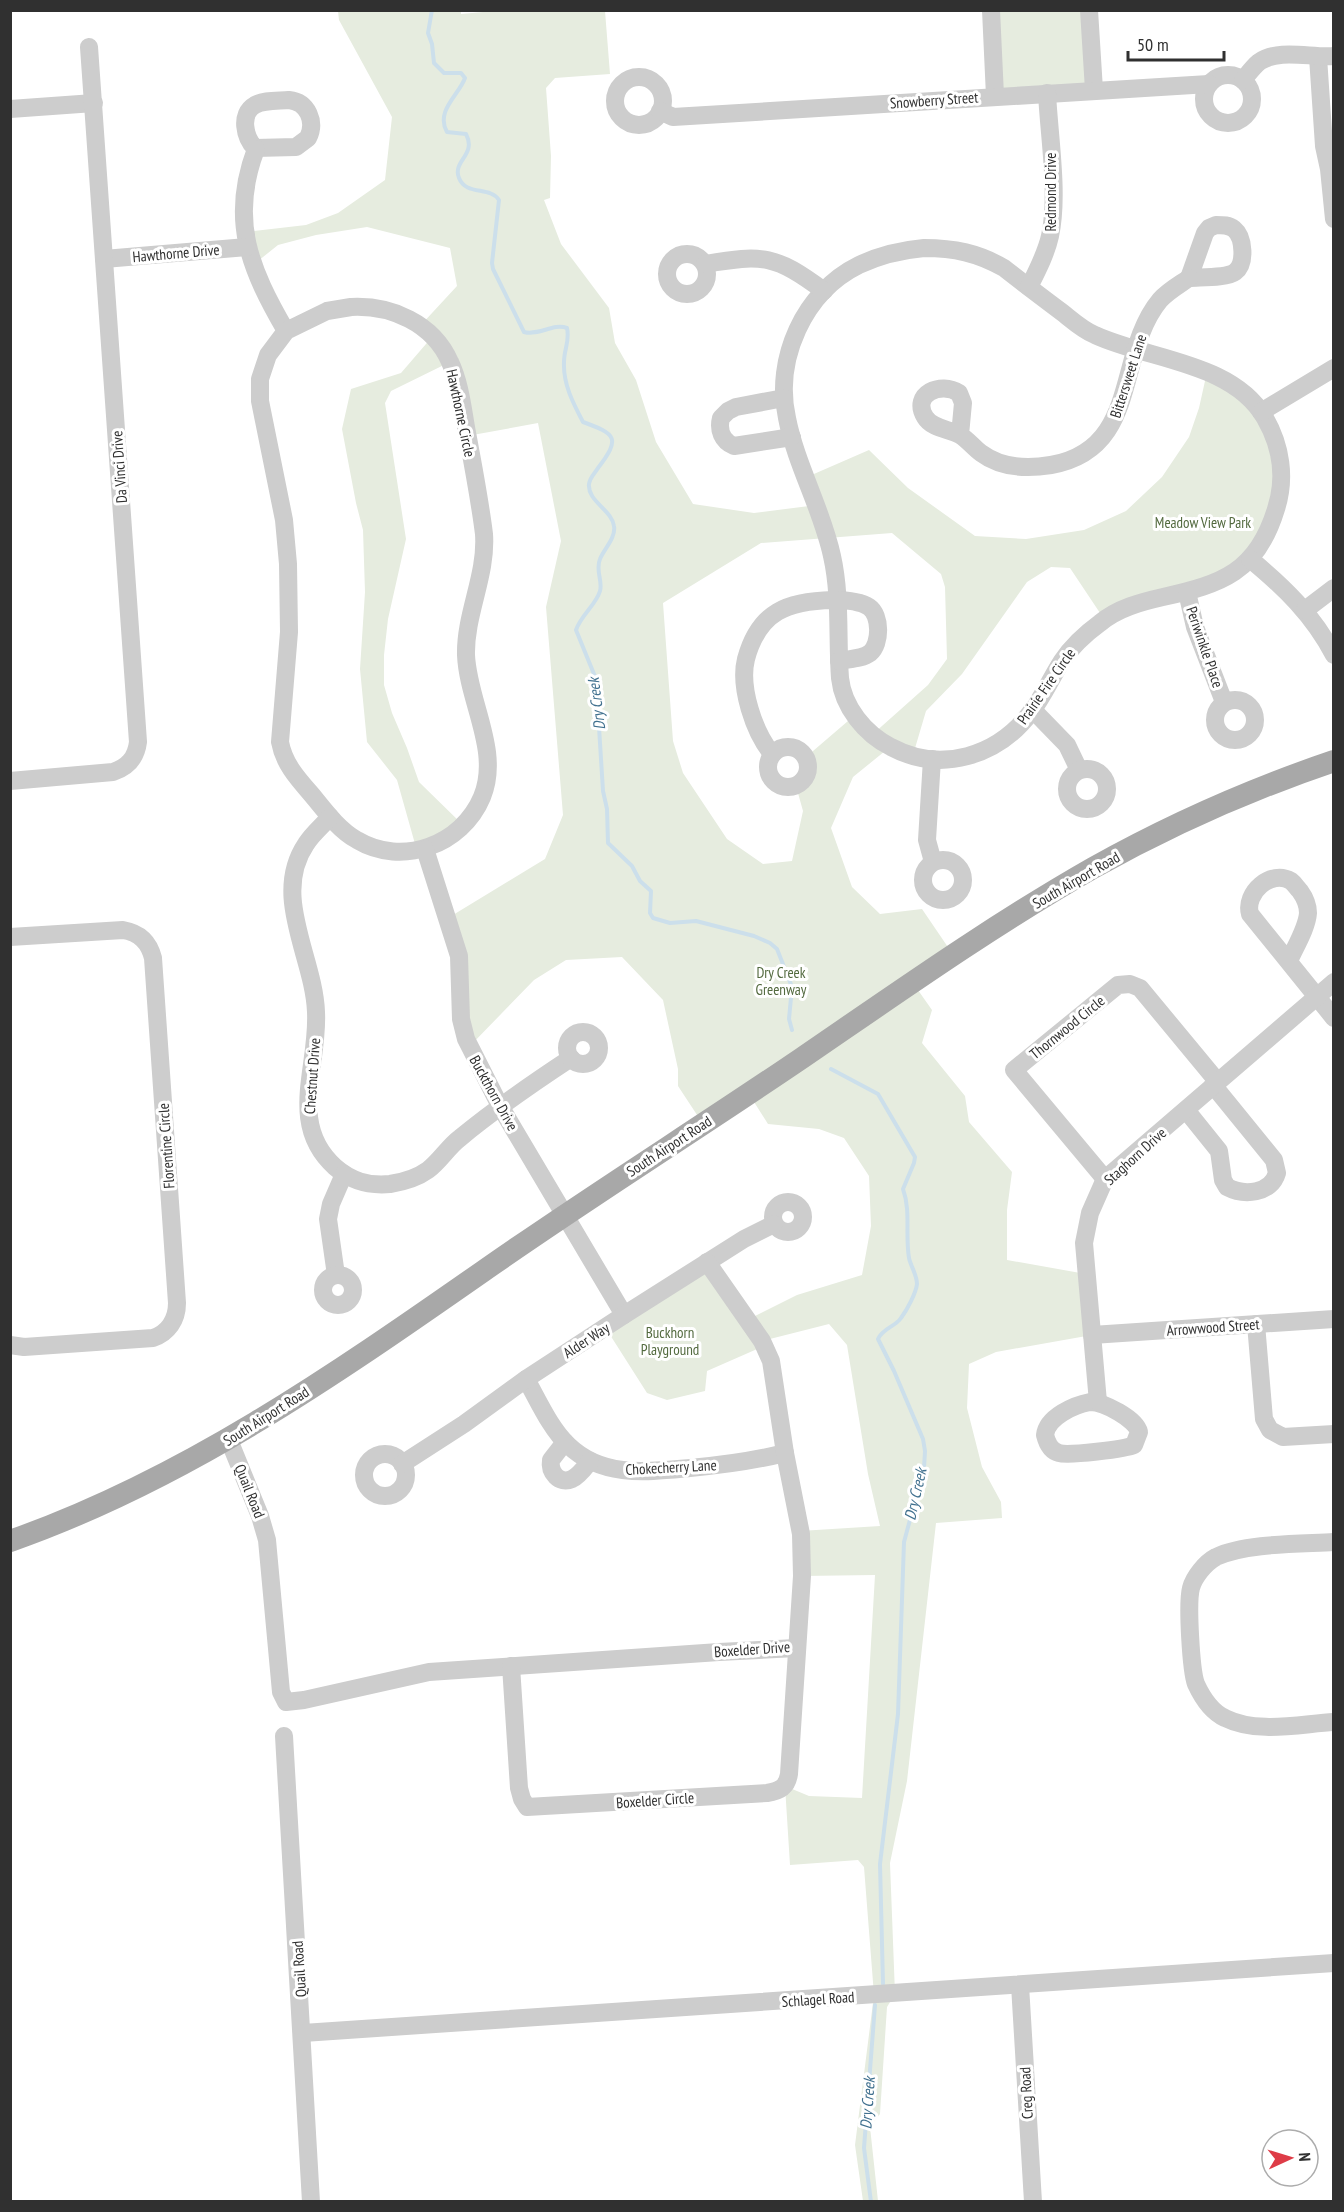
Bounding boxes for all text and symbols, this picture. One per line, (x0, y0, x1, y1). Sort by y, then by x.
scale bar (1128, 24, 1224, 62)
text: 50 m (1137, 33, 1169, 56)
street label: Snowberry Street (889, 87, 979, 113)
street label: Redmond Drive (1041, 152, 1060, 232)
street label: Hawthorne Drive (132, 240, 220, 266)
street label: Bittersweet Lane (1106, 332, 1150, 420)
street label: Hawthorne Circle (442, 367, 480, 459)
street label: Da Vinci Drive (107, 430, 131, 504)
park label: Meadow View Park (1155, 513, 1251, 532)
street label: Periwinkle Place (1182, 604, 1228, 690)
street label: Prairie Fire Circle (1013, 644, 1079, 728)
water label: Dry Creek (583, 675, 609, 731)
street label: South Airport Road (1029, 847, 1123, 913)
park label: Dry Creek Greenway (756, 963, 807, 999)
street label: Thornwood Circle (1026, 991, 1108, 1063)
street label: Chestnut Drive (300, 1037, 324, 1115)
street label: Buckthorn Drive (466, 1052, 522, 1134)
street label: Florentine Circle (154, 1103, 178, 1189)
street label: South Airport Road (623, 1111, 715, 1181)
street label: Staghorn Drive (1100, 1123, 1170, 1189)
street label: Arrowwood Street (1166, 1314, 1260, 1340)
street label: Alder Way (559, 1318, 613, 1362)
park label: Buckhorn Playground (641, 1323, 699, 1359)
street label: South Airport Road (220, 1382, 312, 1450)
street label: Chokecherry Lane (625, 1455, 717, 1479)
street label: Quail Road (231, 1461, 269, 1521)
water label: Dry Creek (899, 1464, 931, 1522)
street label: Boxelder Drive (713, 1637, 791, 1661)
street label: Boxelder Circle (615, 1788, 695, 1812)
street label: Quail Road (288, 1940, 310, 1998)
street label: Schlagel Road (781, 1987, 855, 2011)
street label: Creg Road (1015, 2066, 1037, 2120)
water label: Dry Creek (855, 2074, 879, 2130)
north arrow (1260, 2128, 1320, 2188)
text: N (1295, 2152, 1315, 2162)

